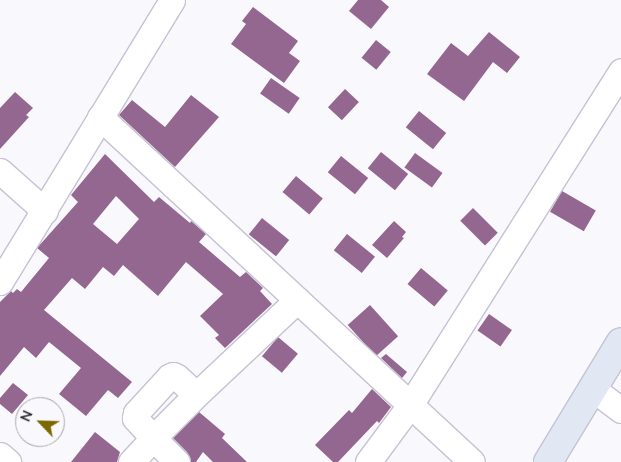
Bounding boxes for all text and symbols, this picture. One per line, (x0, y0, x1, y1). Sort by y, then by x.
north arrow (15, 397, 65, 447)
text: N (16, 407, 38, 425)

